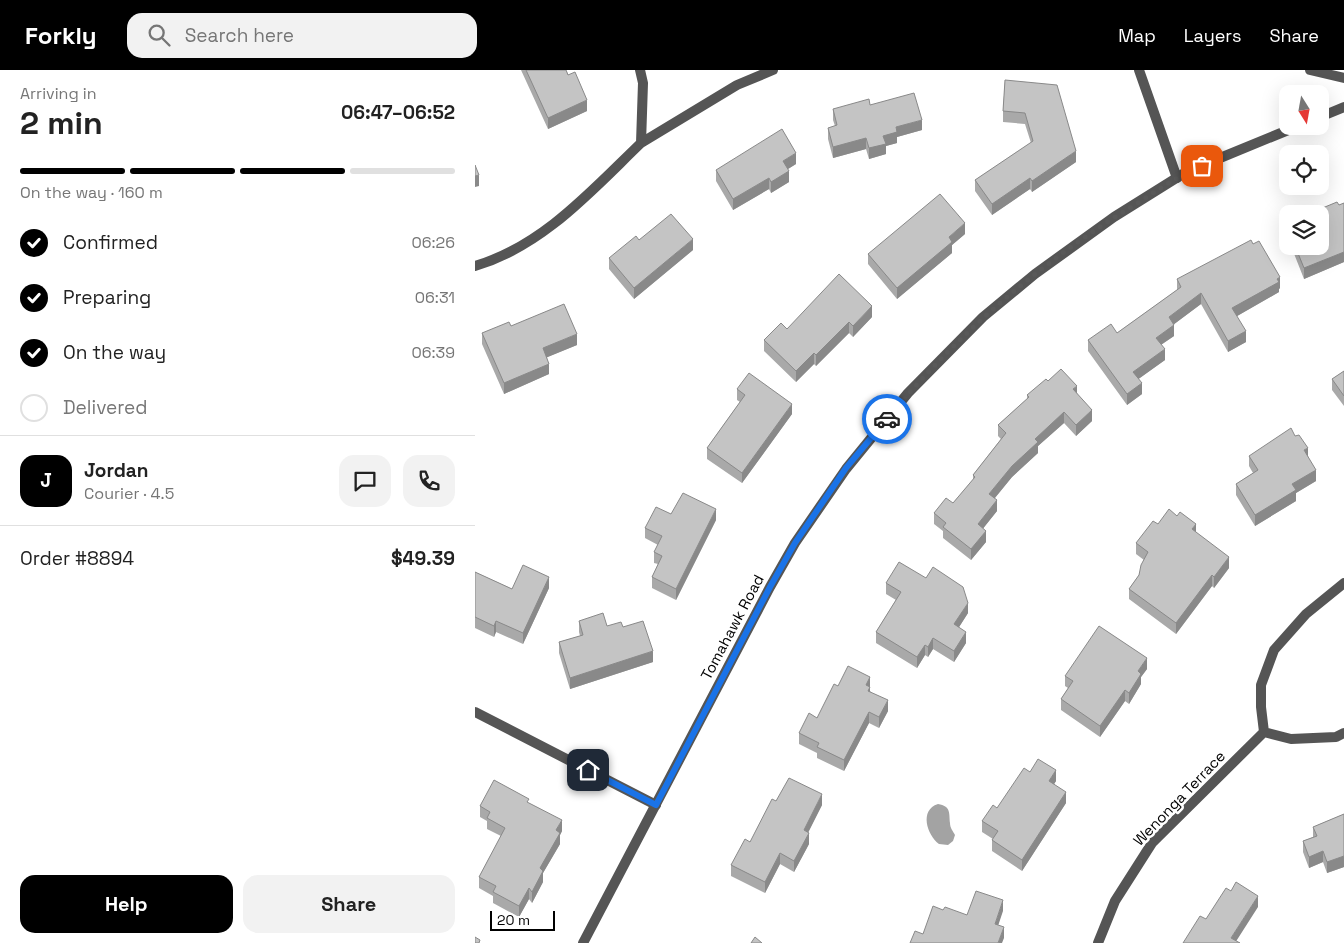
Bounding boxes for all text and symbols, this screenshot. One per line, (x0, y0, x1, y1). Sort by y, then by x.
search box (127, 13, 477, 58)
text: Forkly (25, 20, 97, 51)
icon: search (145, 21, 173, 49)
text: Search here (185, 23, 294, 48)
text: Map (1118, 24, 1156, 47)
text: Layers (1184, 24, 1241, 47)
text: Share (1269, 24, 1319, 47)
text: Arriving in (20, 83, 97, 104)
north arrow (1279, 85, 1329, 135)
map controls (1279, 85, 1329, 255)
text: 06:47–06:52 (341, 100, 455, 125)
text: 2 min (20, 103, 103, 143)
pin (1181, 145, 1223, 187)
button: locate (1279, 145, 1329, 195)
icon: bag (1188, 152, 1216, 180)
text: On the way · 160 m (20, 182, 163, 203)
button: layers (1279, 205, 1329, 255)
icon: check (20, 229, 48, 257)
text: Confirmed (63, 230, 158, 255)
text: 06:26 (411, 232, 455, 253)
icon: check (20, 284, 48, 312)
text: Preparing (63, 285, 151, 310)
text: 06:31 (415, 287, 455, 308)
icon: check (20, 339, 48, 367)
text: On the way (63, 340, 166, 365)
text: 06:39 (411, 342, 455, 363)
courier (862, 394, 912, 444)
text: Delivered (63, 395, 148, 420)
icon: car (873, 405, 901, 433)
button: chat (339, 455, 391, 507)
button: phone (403, 455, 455, 507)
text: Jordan (84, 458, 149, 483)
text: J (40, 468, 52, 493)
text: Courier · 4.5 (84, 483, 174, 504)
text: Order #8894 (20, 546, 134, 571)
text: $49.39 (391, 546, 455, 571)
street label: Tomahawk Road (696, 571, 768, 683)
street label: Wenonga Terrace (1129, 746, 1229, 849)
pin (567, 749, 609, 791)
icon: home (574, 756, 602, 784)
button: Help (20, 875, 233, 933)
button: Share (243, 875, 455, 933)
scale bar (490, 908, 555, 931)
text: 20 m (497, 911, 530, 929)

